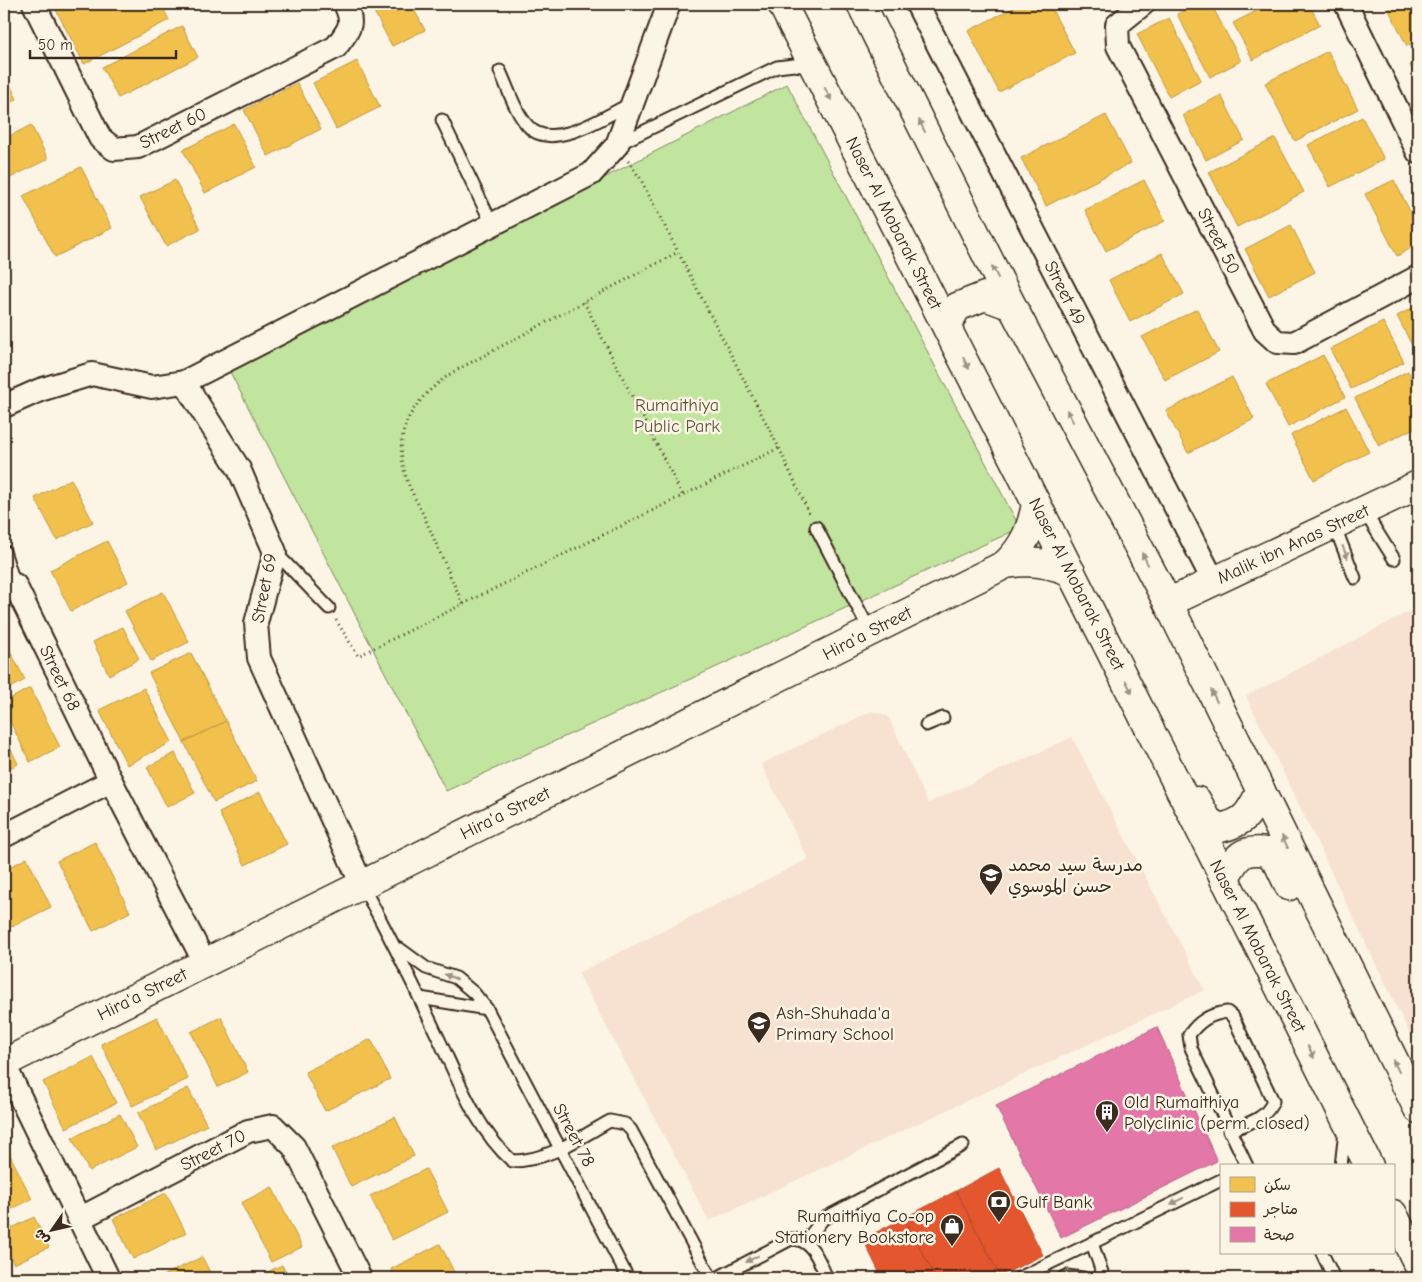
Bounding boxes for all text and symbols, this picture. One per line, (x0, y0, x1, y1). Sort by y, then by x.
scale bar (30, 28, 176, 60)
text: 50 m (38, 36, 73, 54)
one-way arrow (824, 87, 832, 101)
street label: Street 60 (136, 103, 210, 154)
one-way arrow (918, 119, 926, 133)
street label: Naser Al Mobarak Street (841, 134, 947, 314)
street label: Street 50 (1193, 204, 1244, 278)
street label: Street 49 (1039, 258, 1090, 329)
one-way arrow (990, 264, 999, 279)
one-way arrow (962, 356, 970, 370)
park label: Rumaithiya Public Park (634, 395, 720, 437)
one-way arrow (1066, 408, 1074, 423)
street label: Naser Al Mobarak Street (1024, 495, 1130, 675)
street label: Malik ibn Anas Street (1214, 500, 1373, 589)
one-way arrow (1341, 545, 1349, 559)
street label: Street 69 (247, 552, 282, 625)
one-way arrow (1141, 553, 1150, 566)
street label: Hira'a Street (819, 602, 916, 665)
street label: Street 68 (35, 642, 84, 714)
one-way arrow (1125, 680, 1133, 695)
one-way arrow (1210, 689, 1218, 703)
street label: Hira'a Street (457, 782, 554, 844)
one-way arrow (1281, 835, 1289, 849)
place label: مدرسة سيد محمد حسن الموسوي (1008, 855, 1143, 899)
street label: Naser Al Mobarak Street (1205, 857, 1311, 1037)
school or university icon: مدرسة سيد محمد حسن الموسوي (978, 862, 1004, 896)
street label: Hira'a Street (94, 963, 191, 1025)
one-way arrow (444, 973, 458, 981)
place label: Ash-Shuhada'a Primary School (776, 1003, 894, 1045)
school or university icon: Ash-Shuhada'a Primary School (746, 1010, 772, 1044)
one-way arrow (1307, 1045, 1315, 1059)
one-way arrow (1392, 1058, 1400, 1073)
place label: Old Rumaithiya Polyclinic (perm. closed) (1124, 1092, 1310, 1134)
building icon: Old Rumaithiya Polyclinic (perm. closed) (1094, 1099, 1120, 1133)
street label: Street 78 (548, 1100, 599, 1171)
street label: Street 70 (177, 1125, 249, 1176)
legend (1220, 1164, 1394, 1254)
text: سكن (1264, 1176, 1291, 1194)
bank icon: Gulf Bank (986, 1189, 1012, 1223)
place label: Gulf Bank (1016, 1192, 1092, 1213)
one-way arrow (1170, 1198, 1184, 1206)
text: متاجر (1262, 1200, 1298, 1218)
north arrow (28, 1204, 78, 1254)
place label: Rumaithiya Co-op Stationery Bookstore (775, 1206, 934, 1248)
shop icon: Rumaithiya Co-op Stationery Bookstore (939, 1213, 965, 1247)
text: ش (30, 1226, 53, 1248)
text: صحة (1264, 1226, 1295, 1244)
one-way arrow (746, 1255, 759, 1264)

